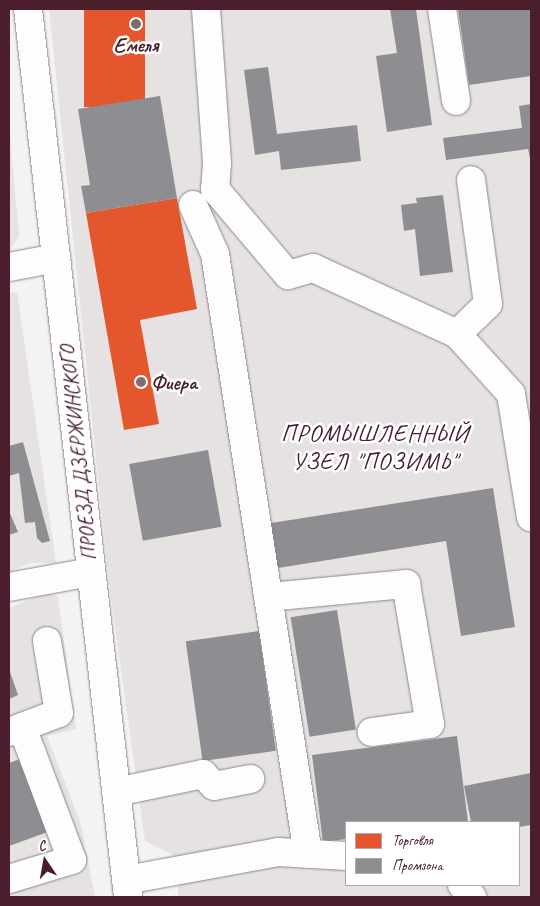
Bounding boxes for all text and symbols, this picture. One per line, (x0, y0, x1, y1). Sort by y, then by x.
marker: Емеля (130, 18, 142, 30)
place label: Емеля (114, 32, 158, 58)
street label: ПРОЕЗД ДЗЕРЖИНСКОГО (54, 345, 102, 561)
place label: Фиера (151, 369, 197, 395)
marker: Фиера (135, 376, 147, 388)
district label: ПРОМЫШЛЕННЫЙ УЗЕЛ "ПОЗИМЬ" (280, 420, 470, 476)
legend (345, 821, 520, 886)
text: Торговля (392, 831, 433, 850)
north arrow (20, 836, 70, 886)
text: С (37, 837, 47, 855)
text: Промзона (392, 856, 443, 875)

